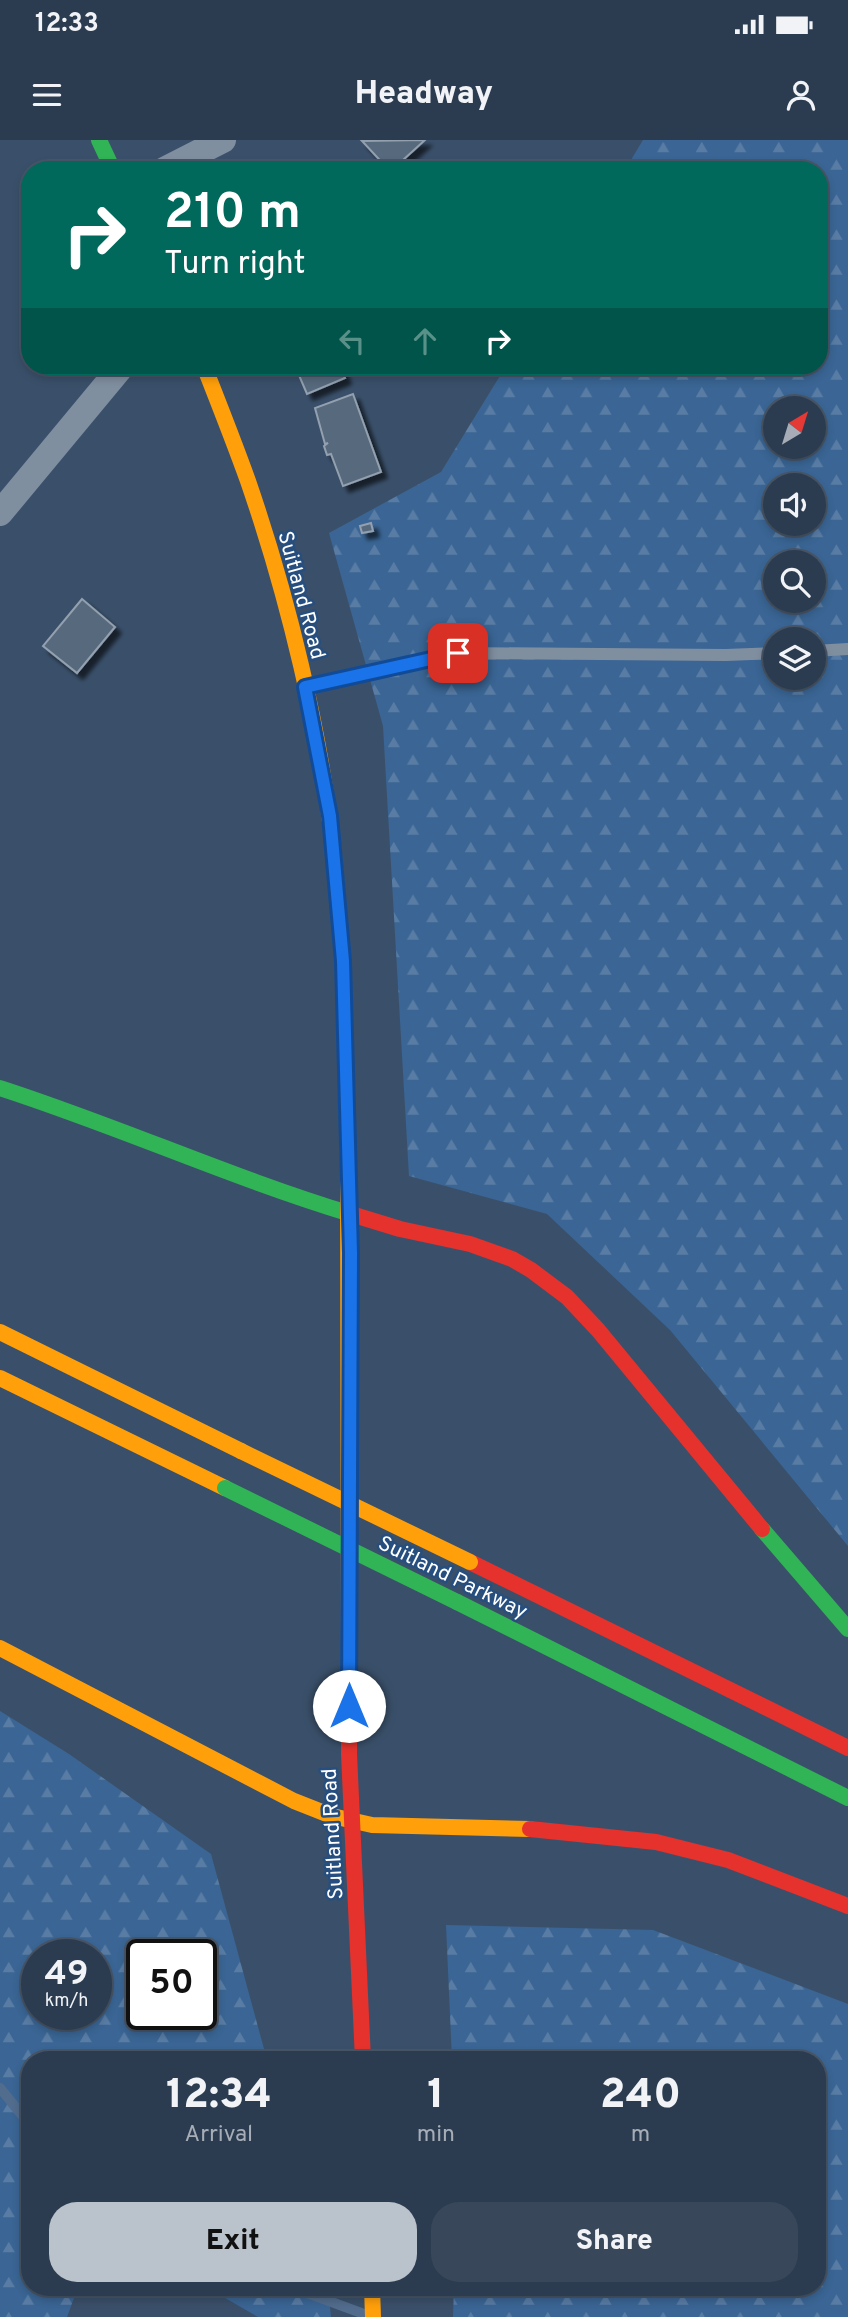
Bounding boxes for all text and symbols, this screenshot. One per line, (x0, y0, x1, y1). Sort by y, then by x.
text: 12:33 (35, 8, 99, 41)
text: Headway (355, 75, 493, 115)
icon: menu (28, 76, 66, 114)
icon: person (782, 76, 820, 114)
text: 210 m (164, 184, 301, 246)
icon: right (49, 189, 140, 280)
text: Turn right (164, 245, 306, 285)
icon: left (333, 322, 371, 360)
icon: ahead (406, 322, 444, 360)
icon: right (479, 322, 517, 360)
north arrow (763, 396, 826, 458)
map controls (763, 396, 826, 690)
button: sound (763, 473, 826, 536)
street label: Suitland Road (270, 528, 331, 662)
button: search (763, 550, 826, 613)
pin (428, 623, 488, 683)
button: layers (763, 627, 826, 690)
icon: arrive (439, 634, 477, 672)
street label: Suitland Parkway (373, 1531, 531, 1626)
position arrow (312, 1669, 386, 1743)
street label: Suitland Road (317, 1768, 350, 1900)
speed limit sign: 50 (126, 1939, 217, 2030)
text: 49 (44, 1953, 89, 1997)
text: km/h (45, 1990, 88, 2013)
text: 12:34 (166, 2070, 272, 2123)
text: 1 (427, 2070, 444, 2123)
text: 240 (600, 2070, 681, 2123)
text: Arrival (185, 2121, 253, 2150)
text: min (417, 2121, 455, 2150)
text: m (631, 2121, 650, 2150)
button: Exit (49, 2202, 417, 2282)
button: Share (431, 2202, 798, 2282)

